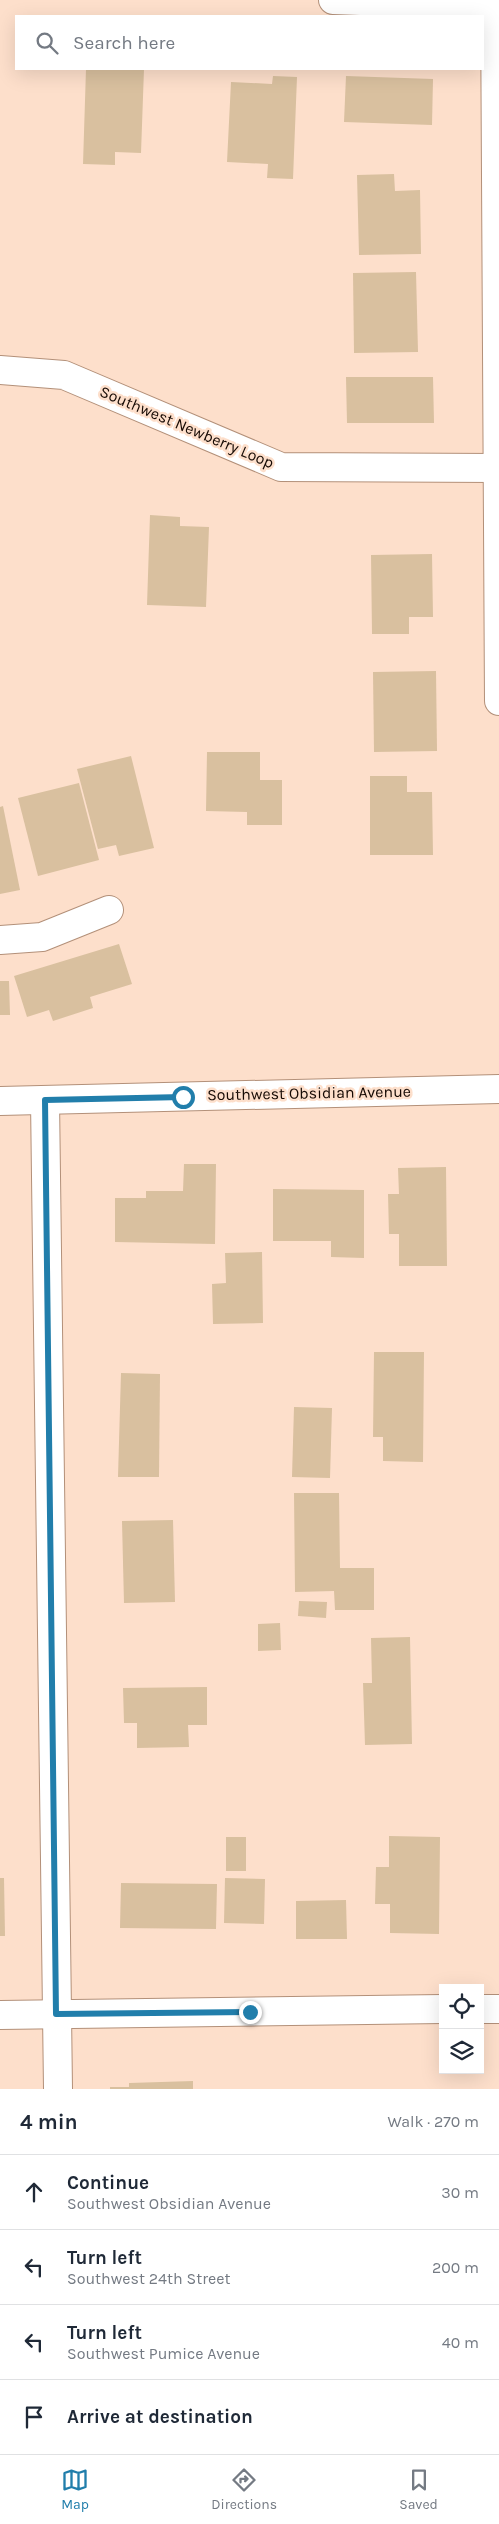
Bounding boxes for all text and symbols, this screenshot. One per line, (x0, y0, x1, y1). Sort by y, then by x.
search box (15, 15, 484, 70)
icon: search (33, 29, 61, 57)
text: Search here (73, 32, 175, 54)
street label: Southwest Newberry Loop (97, 382, 277, 472)
street label: Southwest Obsidian Avenue (207, 1082, 411, 1104)
route start (172, 1086, 195, 1109)
map controls (439, 1984, 484, 2074)
button: locate (439, 1984, 484, 2029)
route end (239, 2001, 262, 2024)
button: layers (439, 2029, 484, 2074)
text: 4 min (20, 2110, 78, 2134)
text: Walk · 270 m (387, 2112, 479, 2131)
text: Continue (67, 2172, 149, 2194)
icon: ahead (20, 2178, 48, 2206)
text: 30 m (441, 2183, 479, 2202)
text: Southwest Obsidian Avenue (67, 2194, 271, 2213)
text: Turn left (67, 2247, 142, 2269)
icon: left (20, 2253, 48, 2281)
text: 200 m (432, 2258, 479, 2277)
text: Southwest 24th Street (67, 2269, 230, 2288)
text: Turn left (67, 2322, 142, 2344)
icon: left (20, 2328, 48, 2356)
text: 40 m (442, 2333, 479, 2352)
text: Southwest Pumice Avenue (67, 2344, 260, 2363)
icon: arrive (20, 2403, 48, 2431)
text: Arrive at destination (67, 2406, 253, 2428)
tab: Map (61, 2466, 89, 2513)
tab: Directions (211, 2466, 277, 2513)
tab: Saved (399, 2466, 438, 2513)

